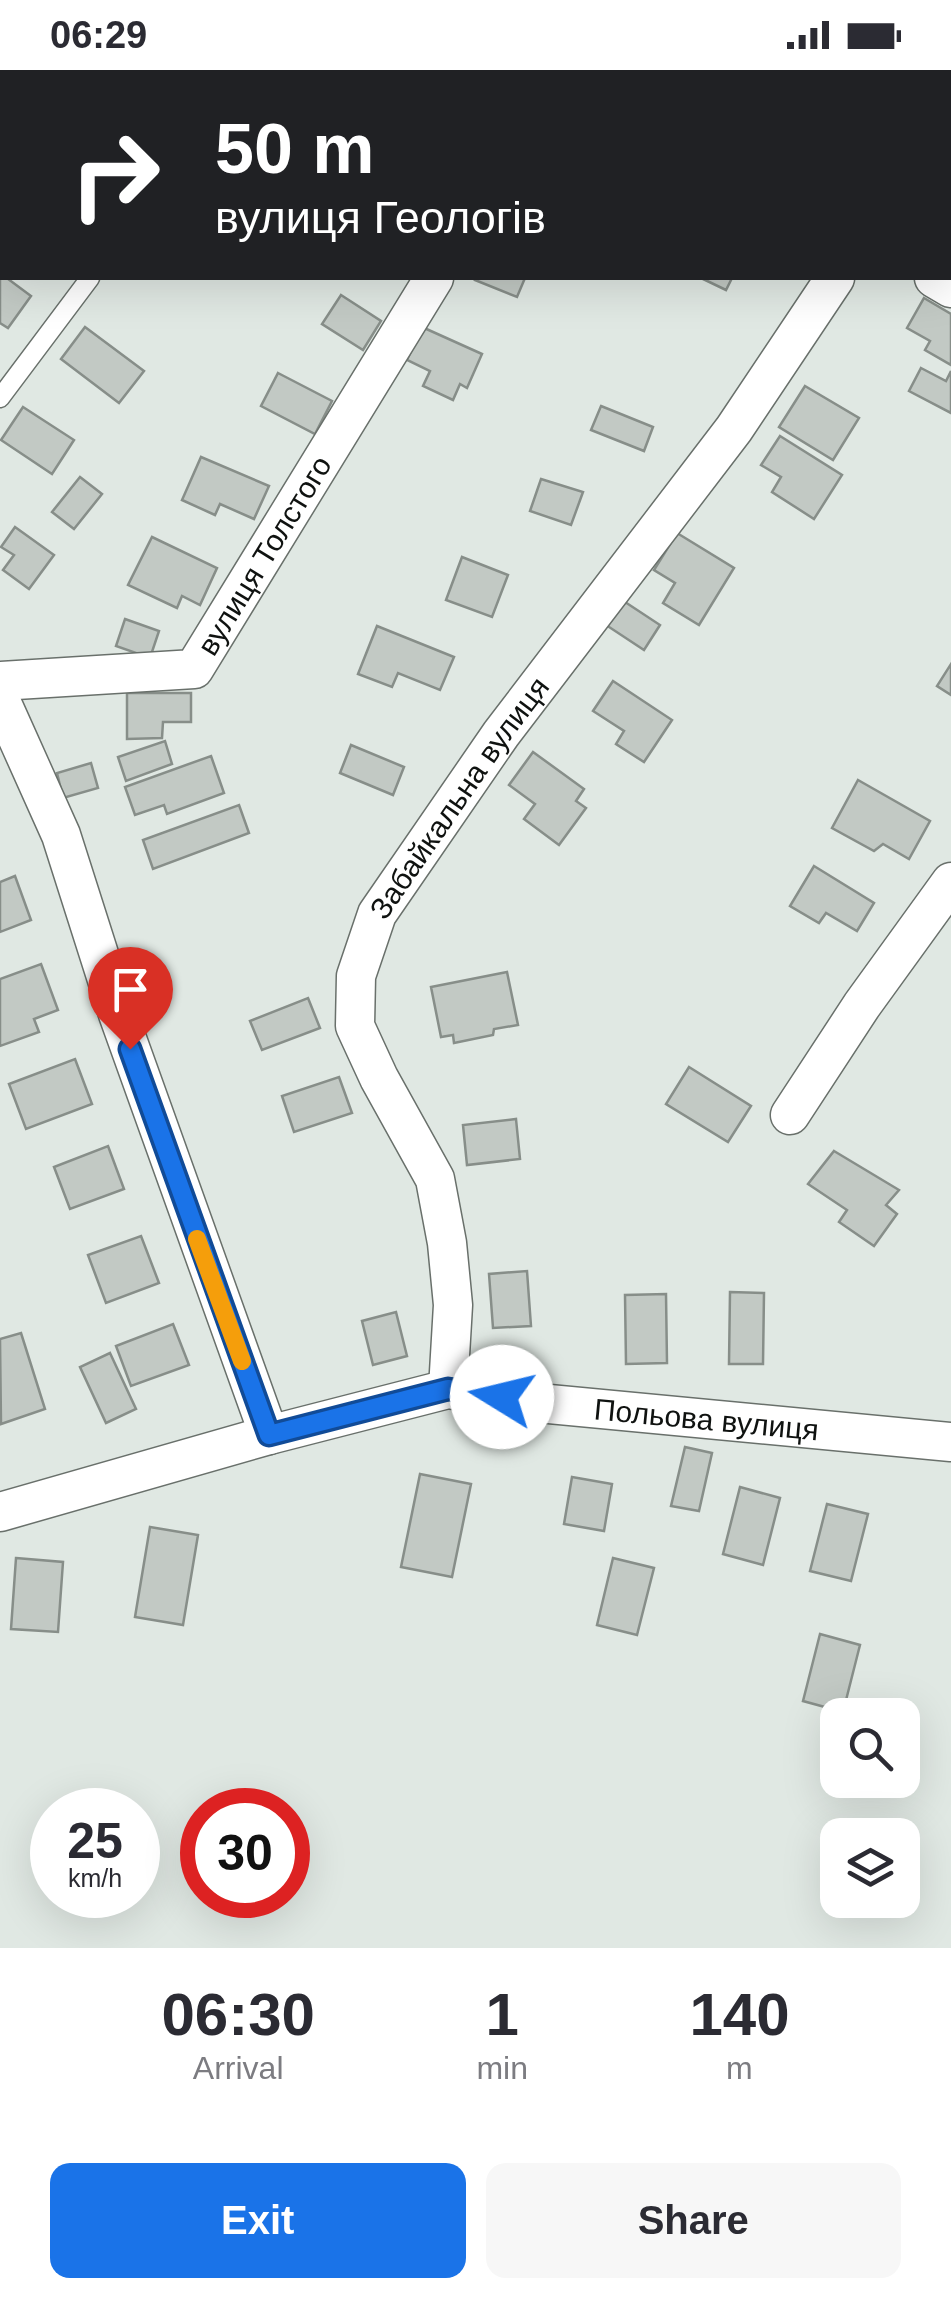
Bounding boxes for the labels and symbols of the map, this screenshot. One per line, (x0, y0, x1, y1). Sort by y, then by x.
street label: вулиця Толстого (190, 450, 337, 661)
street label: Забайкальна вулиця (363, 670, 555, 925)
pin (88, 947, 173, 1050)
position arrow (450, 1345, 554, 1449)
street label: Польова вулиця (593, 1392, 820, 1446)
speed limit sign: 30 (180, 1788, 310, 1918)

